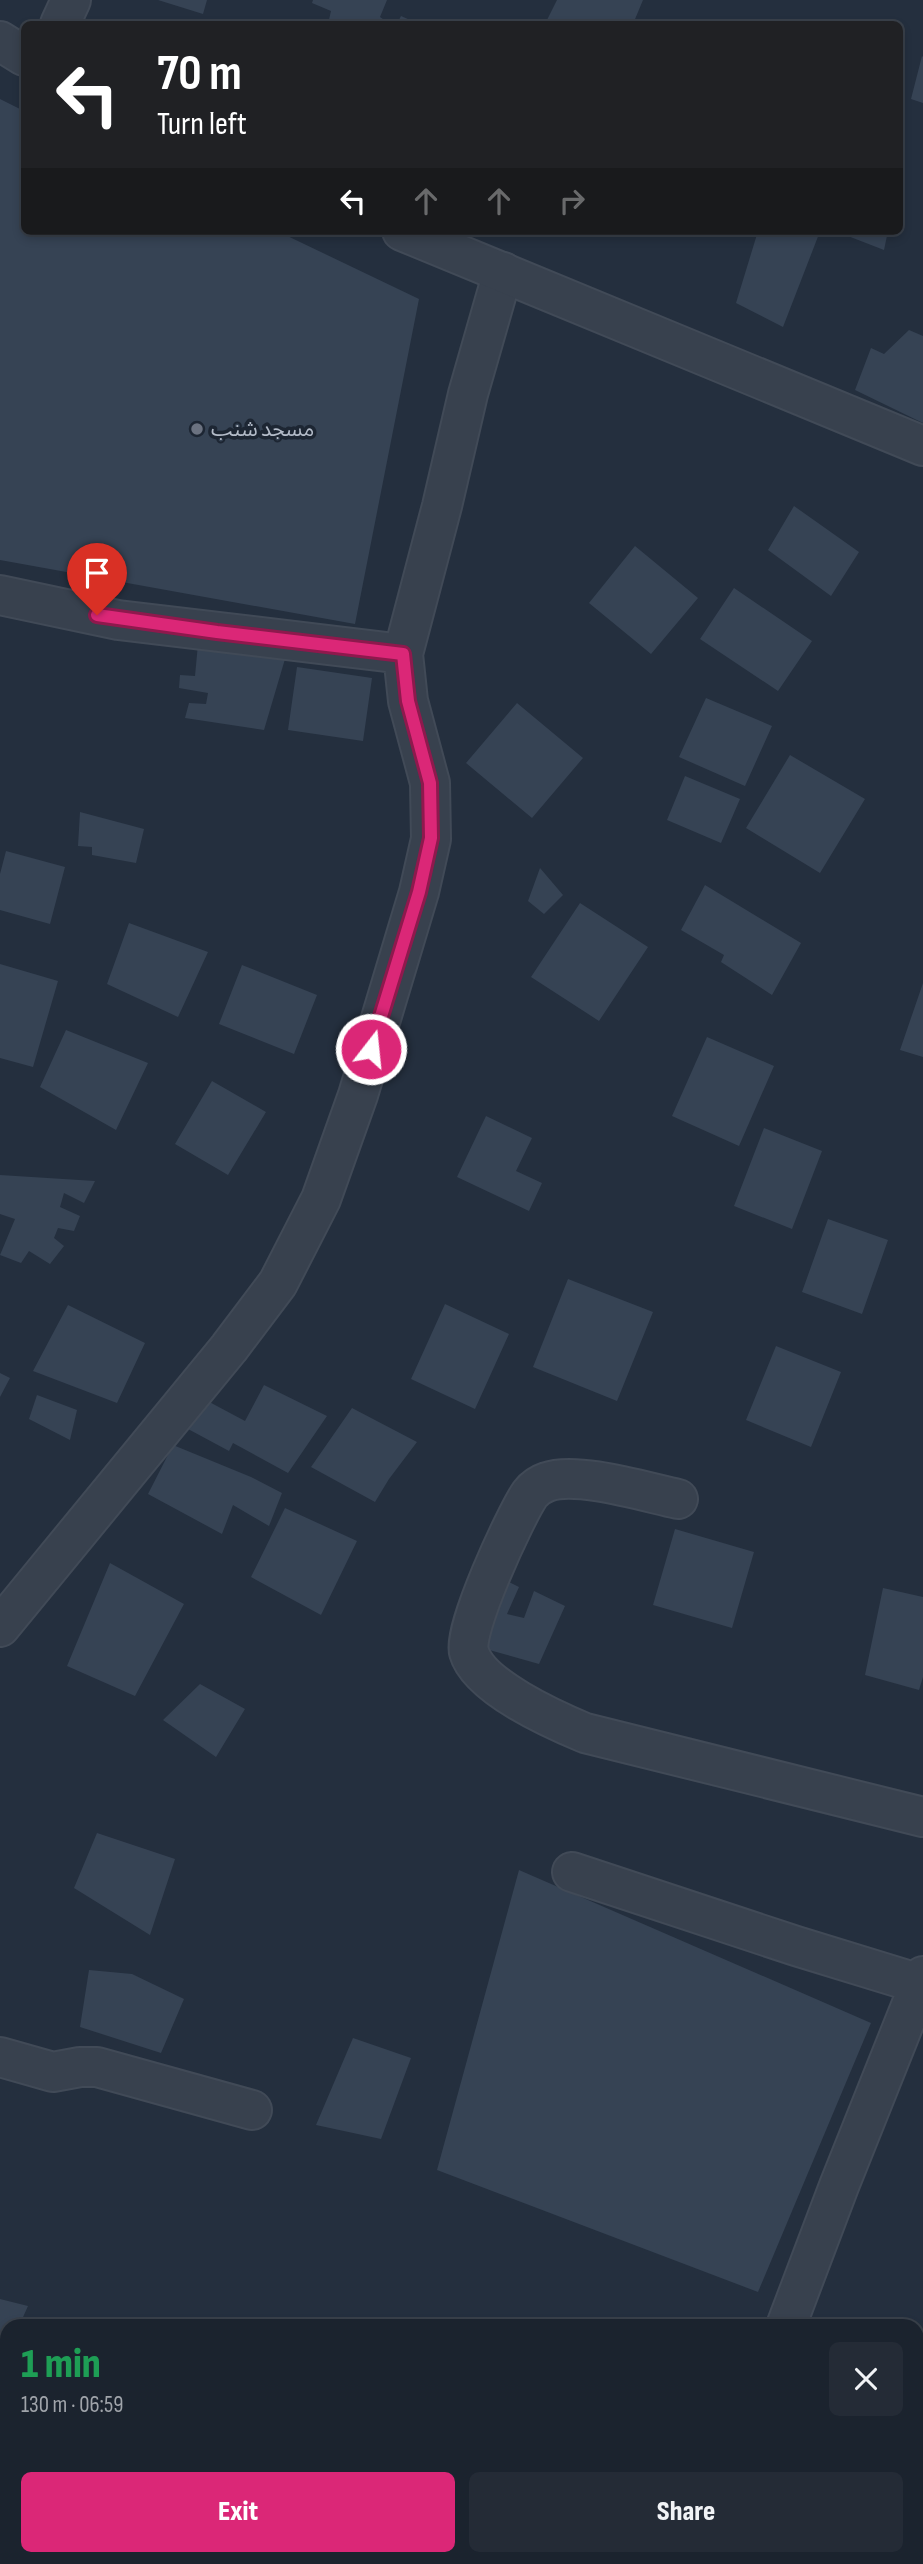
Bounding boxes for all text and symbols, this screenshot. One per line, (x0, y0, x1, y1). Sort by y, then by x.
text: 70 m (157, 45, 242, 104)
icon: left (42, 49, 133, 140)
text: Turn left (157, 105, 247, 144)
icon: left (334, 182, 372, 220)
icon: ahead (407, 182, 445, 220)
icon: ahead (480, 182, 518, 220)
icon: right (553, 182, 591, 220)
place label: مسجد شنب (211, 417, 314, 442)
marker: مسجد شنب (189, 421, 205, 437)
pin (67, 543, 127, 615)
icon: arrive (78, 554, 116, 592)
position arrow (334, 1012, 408, 1086)
text: 1 min (21, 2339, 101, 2390)
button: close (829, 2342, 903, 2416)
text: 130 m · 06:59 (21, 2391, 123, 2419)
button: Exit (21, 2472, 455, 2552)
button: Share (469, 2472, 903, 2552)

